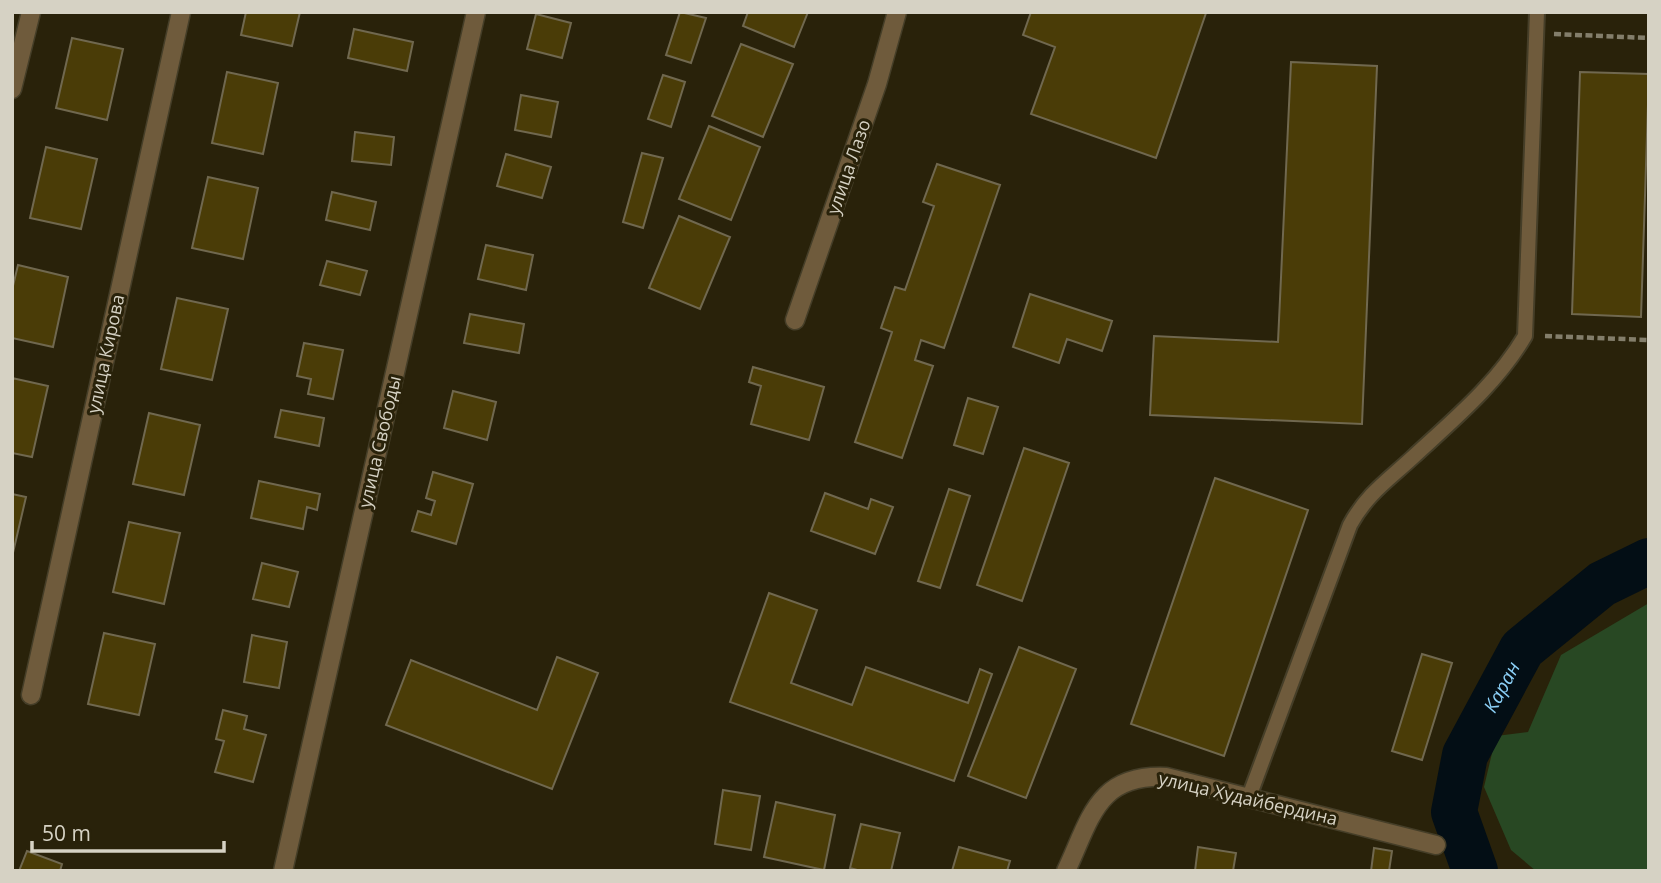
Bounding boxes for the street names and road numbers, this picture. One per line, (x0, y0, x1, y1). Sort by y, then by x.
street label: улица Лазо (821, 116, 876, 217)
street label: улица Кирова (81, 292, 129, 416)
street label: улица Свободы (352, 373, 406, 510)
street label: улица Худайбердина (1156, 766, 1340, 830)

